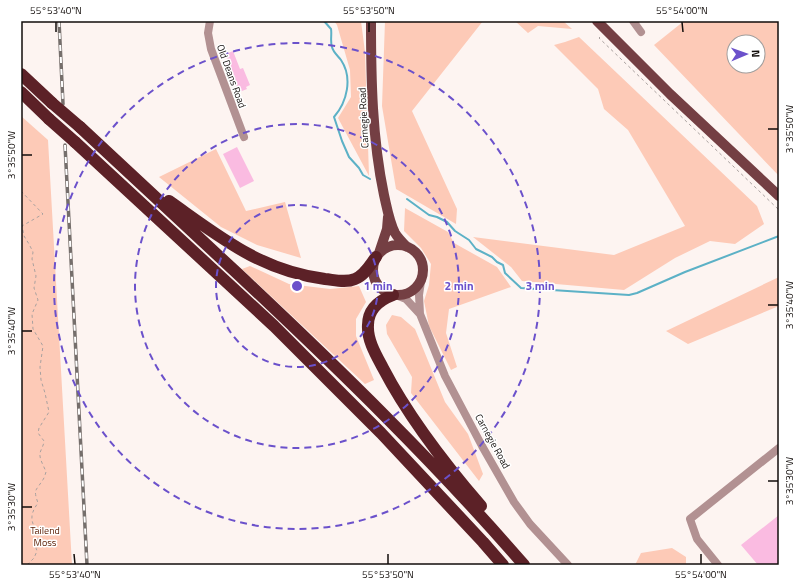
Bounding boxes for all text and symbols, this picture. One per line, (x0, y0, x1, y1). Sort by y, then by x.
text: 55°53'40"N (30, 3, 82, 18)
text: 55°53'50"N (343, 3, 395, 18)
text: 55°54'00"N (656, 3, 708, 18)
north arrow (726, 34, 766, 74)
street label: Old Deans Road (213, 42, 250, 110)
text: N (748, 50, 764, 58)
street label: Carnegie Road (354, 87, 373, 149)
text: 3°35'50"W (782, 105, 797, 153)
text: 3°35'50"W (4, 131, 19, 179)
text: 1 min (363, 276, 393, 295)
text: 2 min (444, 276, 474, 295)
text: 3 min (525, 276, 555, 295)
centre of rings (290, 279, 304, 293)
text: 3°35'40"W (782, 281, 797, 329)
text: 3°35'40"W (4, 307, 19, 355)
street label: Carnegie Road (471, 411, 514, 471)
text: 3°35'30"W (782, 457, 797, 505)
text: 3°35'30"W (4, 483, 19, 531)
park label: Tailend Moss (30, 523, 60, 550)
text: 55°53'40"N (49, 567, 101, 582)
text: 55°53'50"N (362, 567, 414, 582)
text: 55°54'00"N (675, 567, 727, 582)

